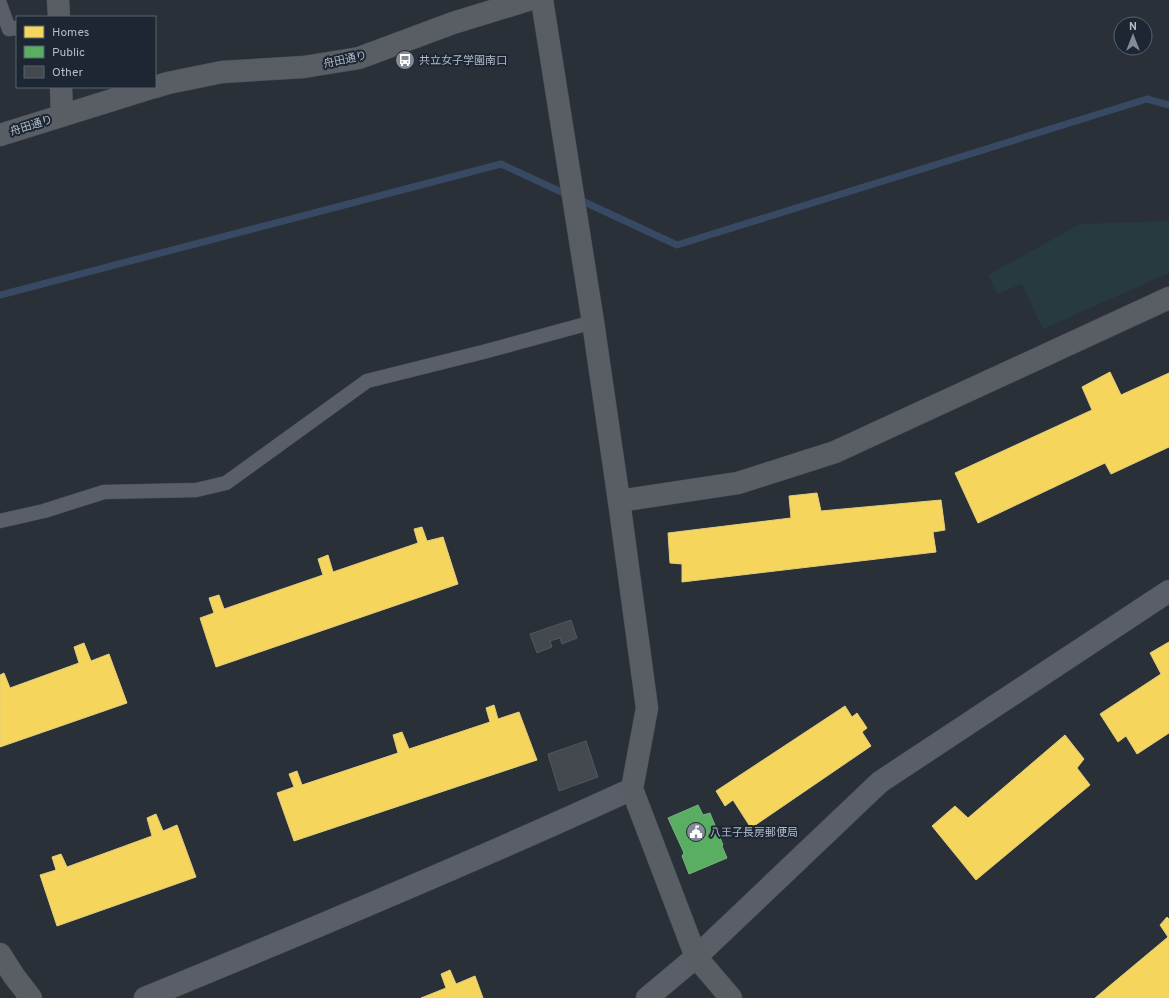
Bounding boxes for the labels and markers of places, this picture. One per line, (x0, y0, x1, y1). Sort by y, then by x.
bus stop icon: 共立女子学園南口 (394, 49, 416, 71)
place label: 共立女子学園南口 (419, 54, 507, 68)
public building icon: 八王子長房郵便局 (685, 821, 707, 843)
place label: 八王子長房郵便局 (710, 826, 798, 840)

